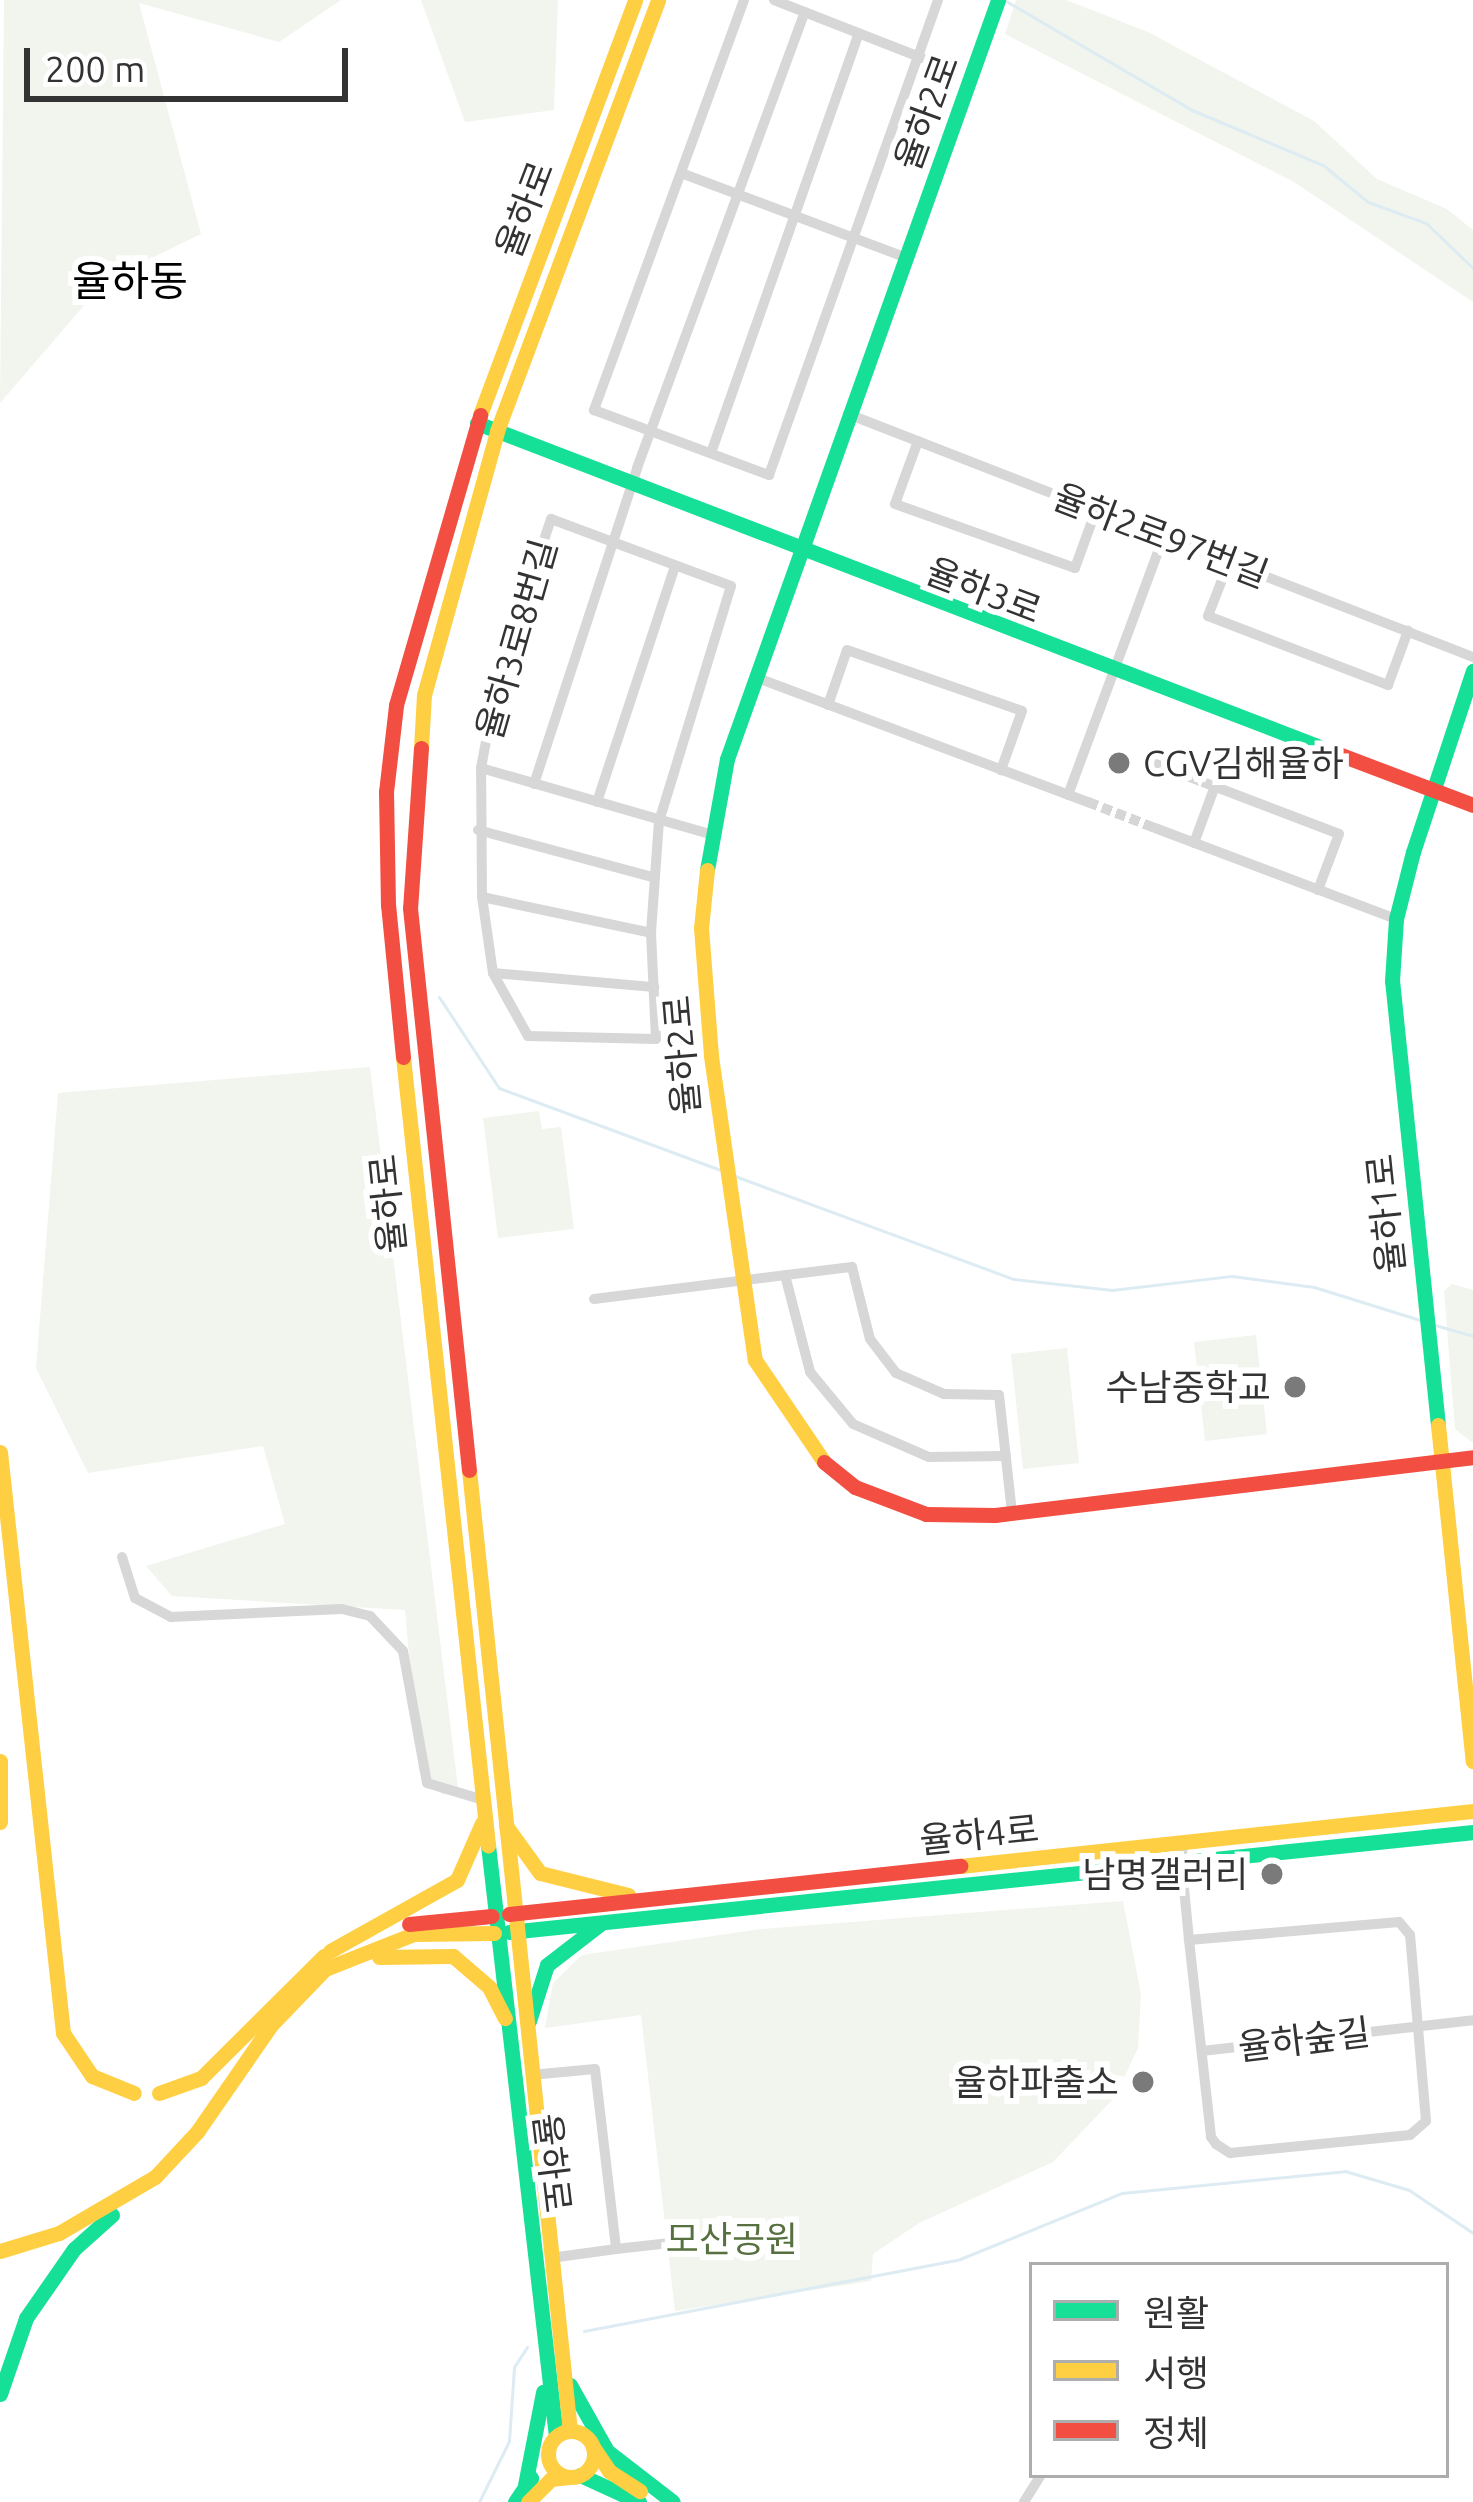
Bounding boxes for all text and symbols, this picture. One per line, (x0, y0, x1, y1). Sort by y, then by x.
scale bar (30, 24, 354, 98)
text: 200 m (45, 48, 145, 89)
street label: 율하2로 (885, 48, 967, 176)
street label: 율하로 (486, 155, 562, 263)
district label: 율하동 (72, 256, 188, 306)
street label: 율하2로97번길 (1048, 474, 1274, 596)
street label: 율하3로8번길 (467, 534, 565, 744)
street label: 율하3로 (920, 548, 1048, 632)
place label: CGV김해율하 (1143, 741, 1344, 785)
marker: CGV김해율하 (1106, 750, 1132, 776)
street label: 율하2로 (654, 994, 708, 1116)
street label: 율하로 (360, 1152, 414, 1256)
street label: 율하1로 (1357, 1152, 1413, 1276)
place label: 수남중학교 (1105, 1365, 1271, 1409)
marker: 수남중학교 (1282, 1374, 1308, 1400)
street label: 율하4로 (917, 1806, 1041, 1862)
place label: 남명갤러리 (1082, 1852, 1248, 1896)
marker: 남명갤러리 (1259, 1861, 1285, 1887)
street label: 율하숲길 (1236, 2009, 1372, 2069)
place label: 율하파출소 (953, 2060, 1119, 2104)
marker: 율하파출소 (1130, 2069, 1156, 2095)
street label: 율하로 (526, 2111, 580, 2215)
park label: 모산공원 (666, 2217, 798, 2261)
legend (1029, 2262, 1449, 2478)
text: 원활 (1143, 2292, 1209, 2333)
text: 서행 (1143, 2352, 1209, 2393)
text: 정체 (1143, 2412, 1209, 2453)

